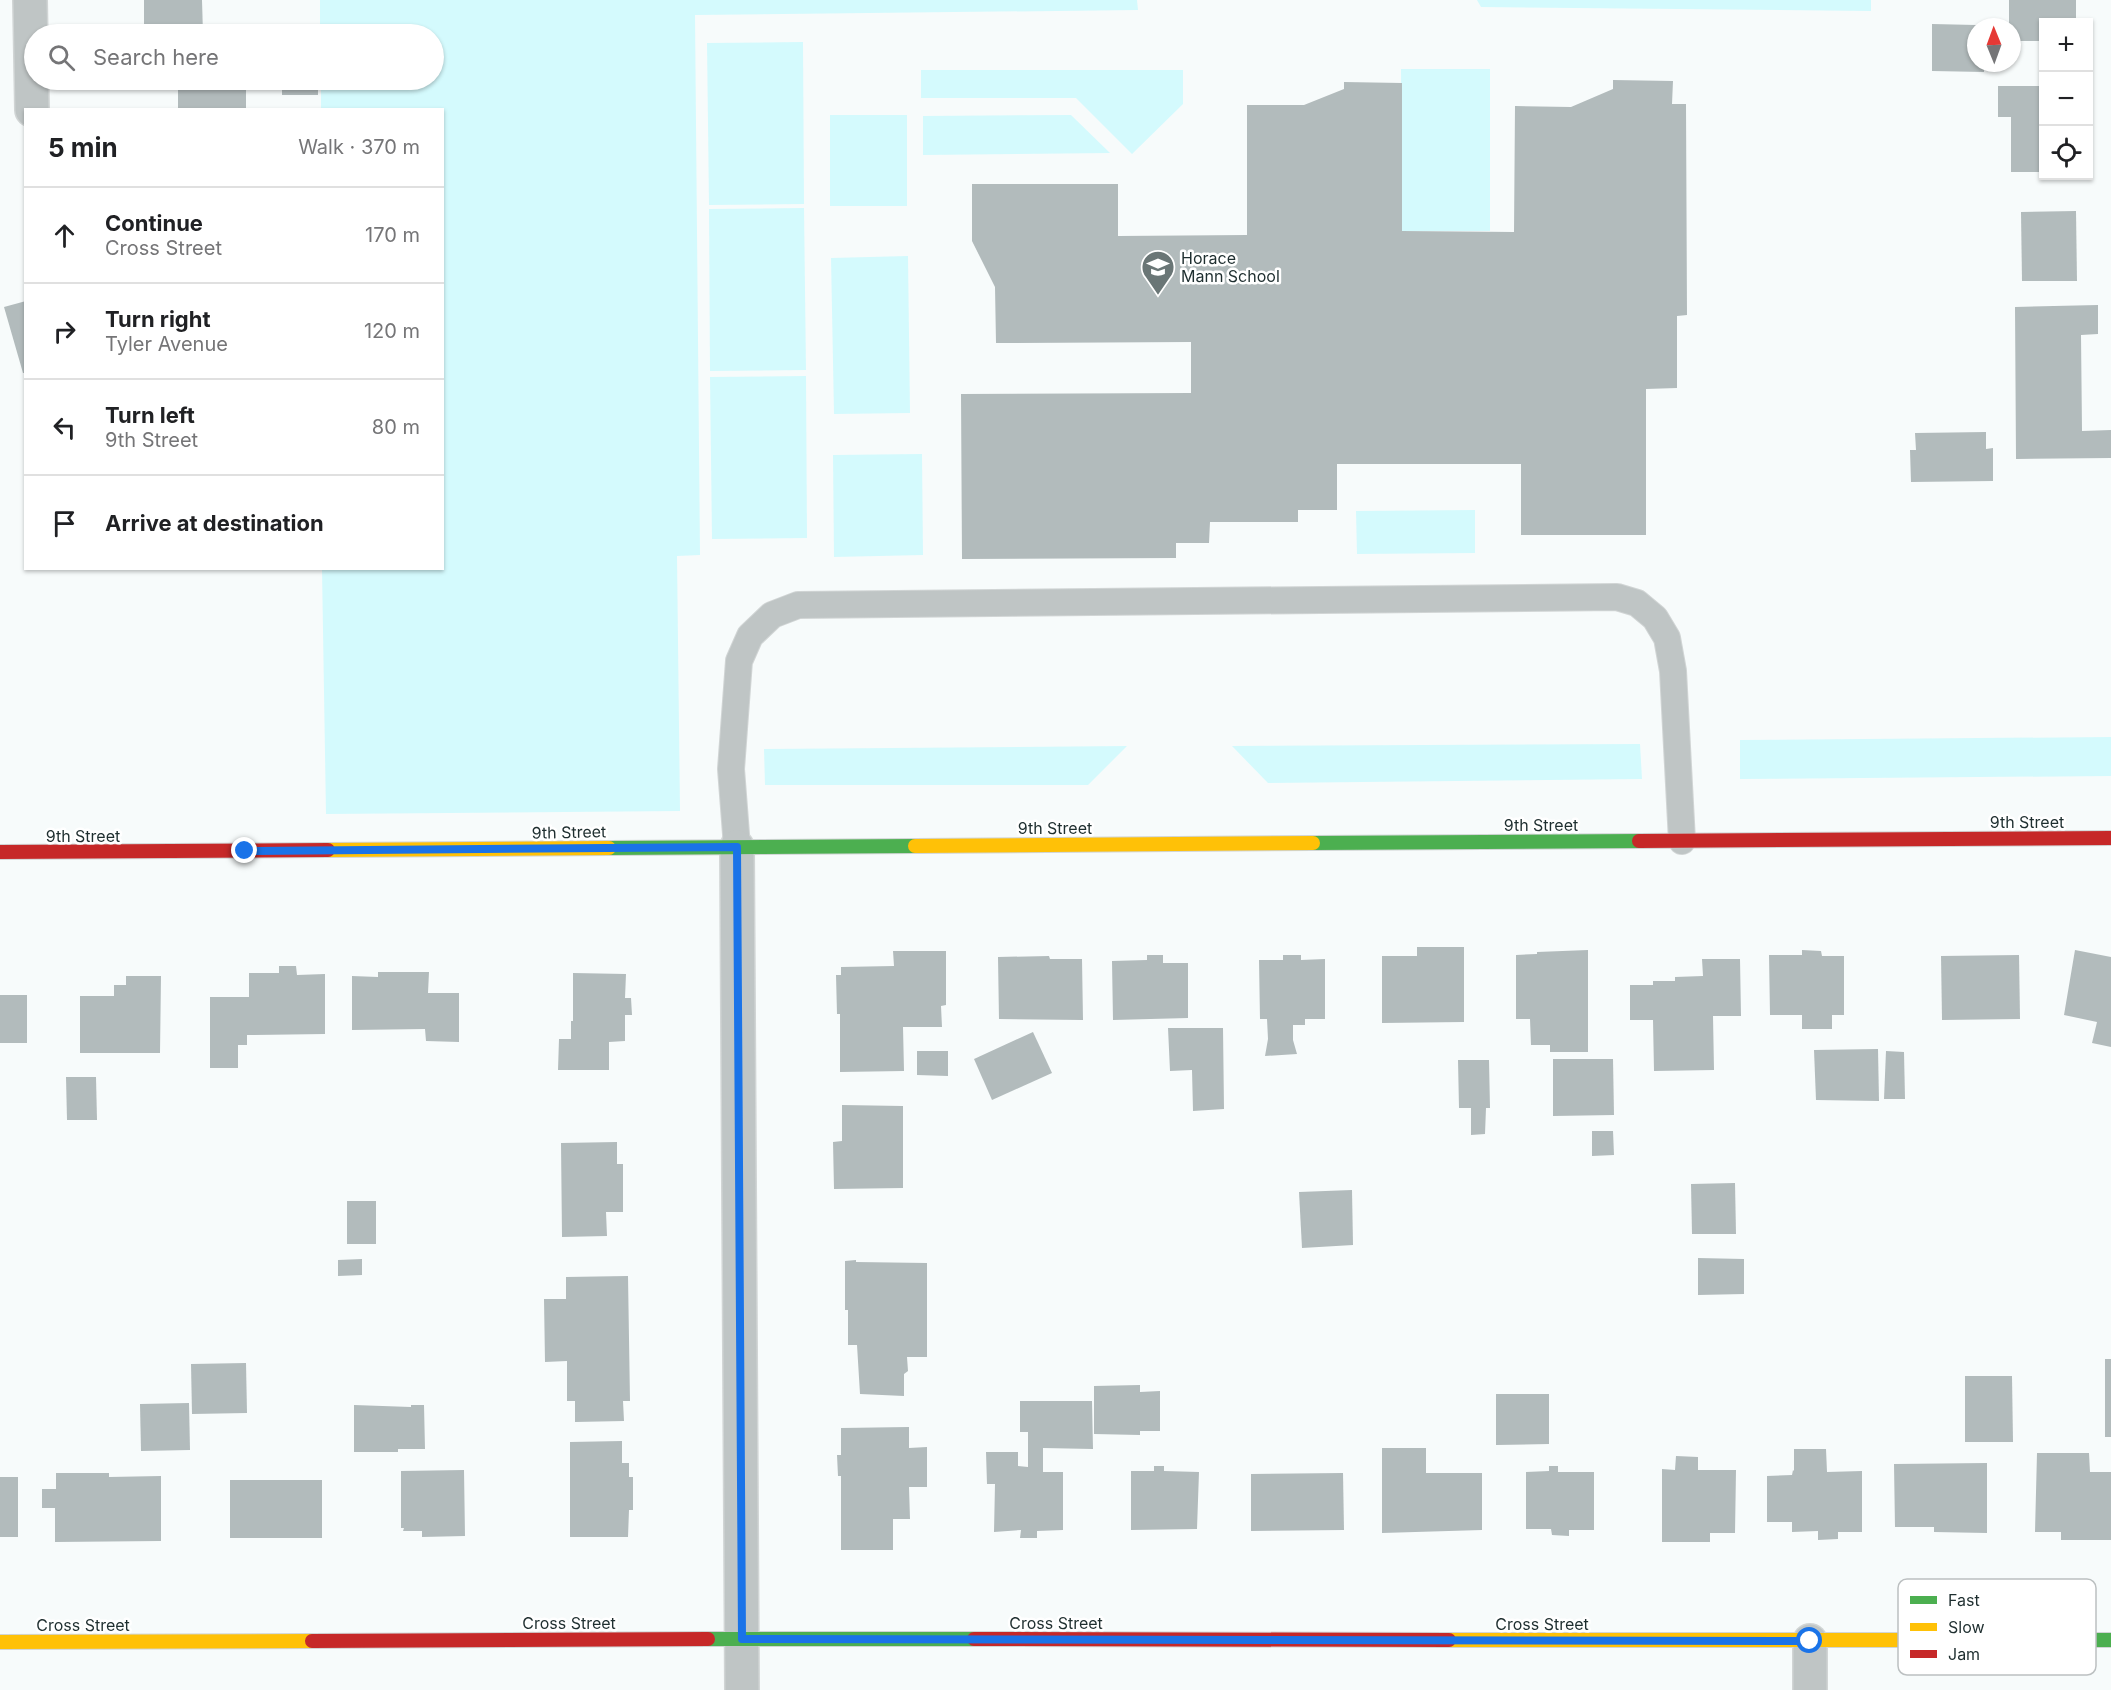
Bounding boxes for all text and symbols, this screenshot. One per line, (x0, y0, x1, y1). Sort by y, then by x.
north arrow (1967, 18, 2021, 72)
map controls (2039, 18, 2093, 180)
button: + (2039, 18, 2093, 72)
search box (24, 24, 444, 90)
icon: search (45, 41, 78, 74)
text: Search here (93, 44, 219, 70)
button: − (2039, 72, 2093, 126)
button: locate (2039, 126, 2093, 180)
text: 5 min (48, 132, 118, 163)
text: Walk · 370 m (298, 135, 420, 159)
text: Continue (105, 210, 203, 236)
icon: ahead (48, 219, 81, 252)
text: 170 m (365, 223, 420, 247)
text: Cross Street (105, 236, 222, 260)
place label: Horace Mann School (1181, 248, 1280, 286)
school or university icon: Horace Mann School (1140, 249, 1176, 296)
text: Turn right (105, 306, 211, 332)
icon: right (48, 315, 81, 348)
text: 120 m (364, 319, 420, 343)
text: Tyler Avenue (105, 332, 228, 356)
text: Turn left (105, 402, 195, 428)
icon: left (48, 411, 81, 444)
text: 80 m (372, 415, 420, 439)
text: 9th Street (105, 428, 198, 452)
icon: arrive (48, 507, 81, 540)
text: Arrive at destination (105, 510, 324, 536)
street label: 9th Street (1990, 812, 2064, 832)
street label: 9th Street (1504, 815, 1578, 835)
street label: 9th Street (1018, 818, 1092, 838)
street label: 9th Street (532, 821, 606, 843)
street label: 9th Street (46, 826, 120, 846)
route end (231, 837, 257, 863)
legend (1898, 1579, 2096, 1675)
text: Fast (1948, 1590, 1980, 1610)
street label: Cross Street (522, 1613, 616, 1633)
street label: Cross Street (1009, 1613, 1103, 1633)
street label: Cross Street (1495, 1614, 1589, 1634)
street label: Cross Street (36, 1615, 130, 1635)
text: Slow (1948, 1617, 1985, 1637)
route start (1796, 1627, 1822, 1653)
text: Jam (1948, 1644, 1980, 1664)

